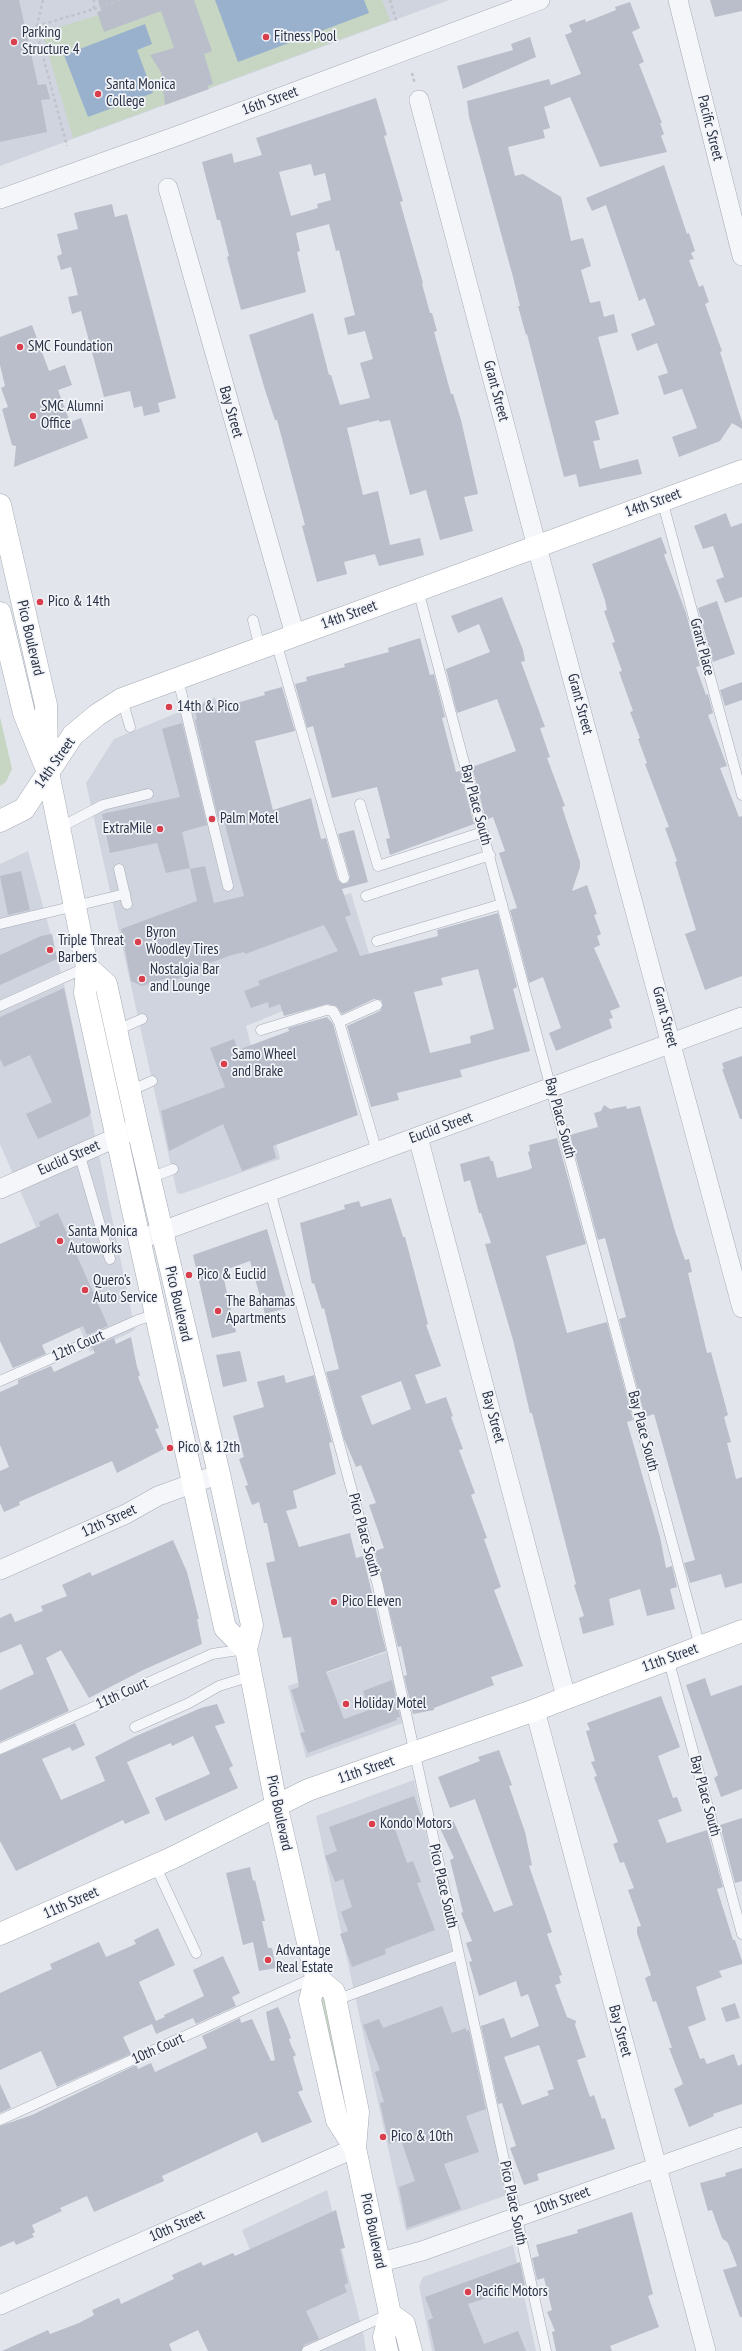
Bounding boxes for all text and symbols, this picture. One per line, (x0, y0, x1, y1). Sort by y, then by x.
place label: Parking Structure 4 (22, 24, 79, 59)
place label: Fitness Pool (274, 28, 336, 46)
marker: Fitness Pool (261, 32, 271, 42)
marker: Parking Structure 4 (9, 37, 19, 47)
place label: Santa Monica College (106, 76, 176, 111)
street label: 16th Street (239, 83, 301, 119)
marker: Santa Monica College (93, 89, 103, 99)
street label: Pacific Street (693, 93, 727, 163)
place label: SMC Foundation (28, 338, 113, 356)
marker: SMC Foundation (15, 342, 25, 352)
street label: Grant Street (479, 359, 513, 423)
street label: Bay Street (215, 384, 247, 440)
place label: SMC Alumni Office (41, 398, 104, 433)
marker: SMC Alumni Office (28, 411, 38, 421)
street label: 14th Street (622, 485, 684, 521)
place label: Pico & 14th (48, 593, 110, 611)
marker: Pico & 14th (35, 597, 45, 607)
street label: 14th Street (318, 597, 380, 633)
street label: Pico Boulevard (13, 599, 47, 677)
street label: Grant Place (686, 616, 718, 678)
street label: Grant Street (563, 672, 597, 736)
place label: 14th & Pico (177, 698, 239, 716)
marker: 14th & Pico (164, 702, 174, 712)
street label: 14th Street (31, 734, 79, 792)
street label: Bay Place South (457, 763, 495, 847)
place label: Palm Motel (220, 810, 279, 828)
marker: Palm Motel (207, 814, 217, 824)
place label: ExtraMile (103, 820, 152, 838)
marker: ExtraMile (155, 824, 165, 834)
place label: Byron Woodley Tires (146, 924, 219, 959)
place label: Triple Threat Barbers (58, 932, 124, 967)
marker: Byron Woodley Tires (133, 937, 143, 947)
marker: Triple Threat Barbers (45, 945, 55, 955)
place label: Nostalgia Bar and Lounge (150, 961, 219, 996)
marker: Nostalgia Bar and Lounge (137, 974, 147, 984)
street label: Grant Street (648, 985, 682, 1049)
place label: Samo Wheel and Brake (232, 1046, 296, 1081)
marker: Samo Wheel and Brake (219, 1059, 229, 1069)
street label: Bay Place South (541, 1076, 579, 1160)
street label: Euclid Street (407, 1108, 475, 1148)
street label: Euclid Street (35, 1136, 103, 1180)
place label: Santa Monica Autoworks (68, 1223, 138, 1258)
marker: Santa Monica Autoworks (55, 1236, 65, 1246)
street label: Pico Boulevard (161, 1265, 195, 1343)
place label: Pico & Euclid (197, 1266, 266, 1284)
marker: Pico & Euclid (184, 1270, 194, 1280)
place label: Quero's Auto Service (93, 1272, 157, 1307)
marker: Quero's Auto Service (80, 1285, 90, 1295)
place label: The Bahamas Apartments (226, 1293, 295, 1328)
marker: The Bahamas Apartments (213, 1306, 223, 1316)
street label: 12th Court (49, 1327, 107, 1365)
street label: Bay Street (477, 1389, 509, 1445)
street label: Bay Place South (624, 1389, 662, 1473)
place label: Pico & 12th (178, 1439, 240, 1457)
marker: Pico & 12th (165, 1443, 175, 1453)
street label: Pico Place South (344, 1491, 384, 1579)
street label: 12th Street (79, 1500, 139, 1542)
place label: Pico Eleven (342, 1593, 401, 1611)
marker: Pico Eleven (329, 1597, 339, 1607)
street label: 11th Street (639, 1640, 701, 1676)
street label: 11th Court (93, 1675, 151, 1713)
place label: Holiday Motel (354, 1695, 426, 1713)
marker: Holiday Motel (341, 1699, 351, 1709)
street label: 11th Street (335, 1752, 397, 1788)
street label: Bay Place South (686, 1754, 724, 1838)
street label: Pico Boulevard (262, 1774, 296, 1852)
place label: Kondo Motors (380, 1815, 452, 1833)
marker: Kondo Motors (367, 1819, 377, 1829)
street label: Pico Place South (425, 1842, 461, 1930)
street label: 11th Street (41, 1883, 101, 1923)
place label: Advantage Real Estate (276, 1942, 333, 1977)
marker: Advantage Real Estate (263, 1955, 273, 1965)
street label: Bay Street (604, 2003, 636, 2059)
street label: 10th Court (129, 2030, 187, 2068)
place label: Pico & 10th (391, 2128, 453, 2146)
marker: Pico & 10th (378, 2132, 388, 2142)
street label: Pico Place South (495, 2159, 531, 2247)
street label: 10th Street (531, 2183, 593, 2219)
street label: Pico Boulevard (356, 2192, 390, 2270)
street label: 10th Street (147, 2206, 207, 2246)
place label: Pacific Motors (476, 2283, 548, 2301)
marker: Pacific Motors (463, 2287, 473, 2297)

